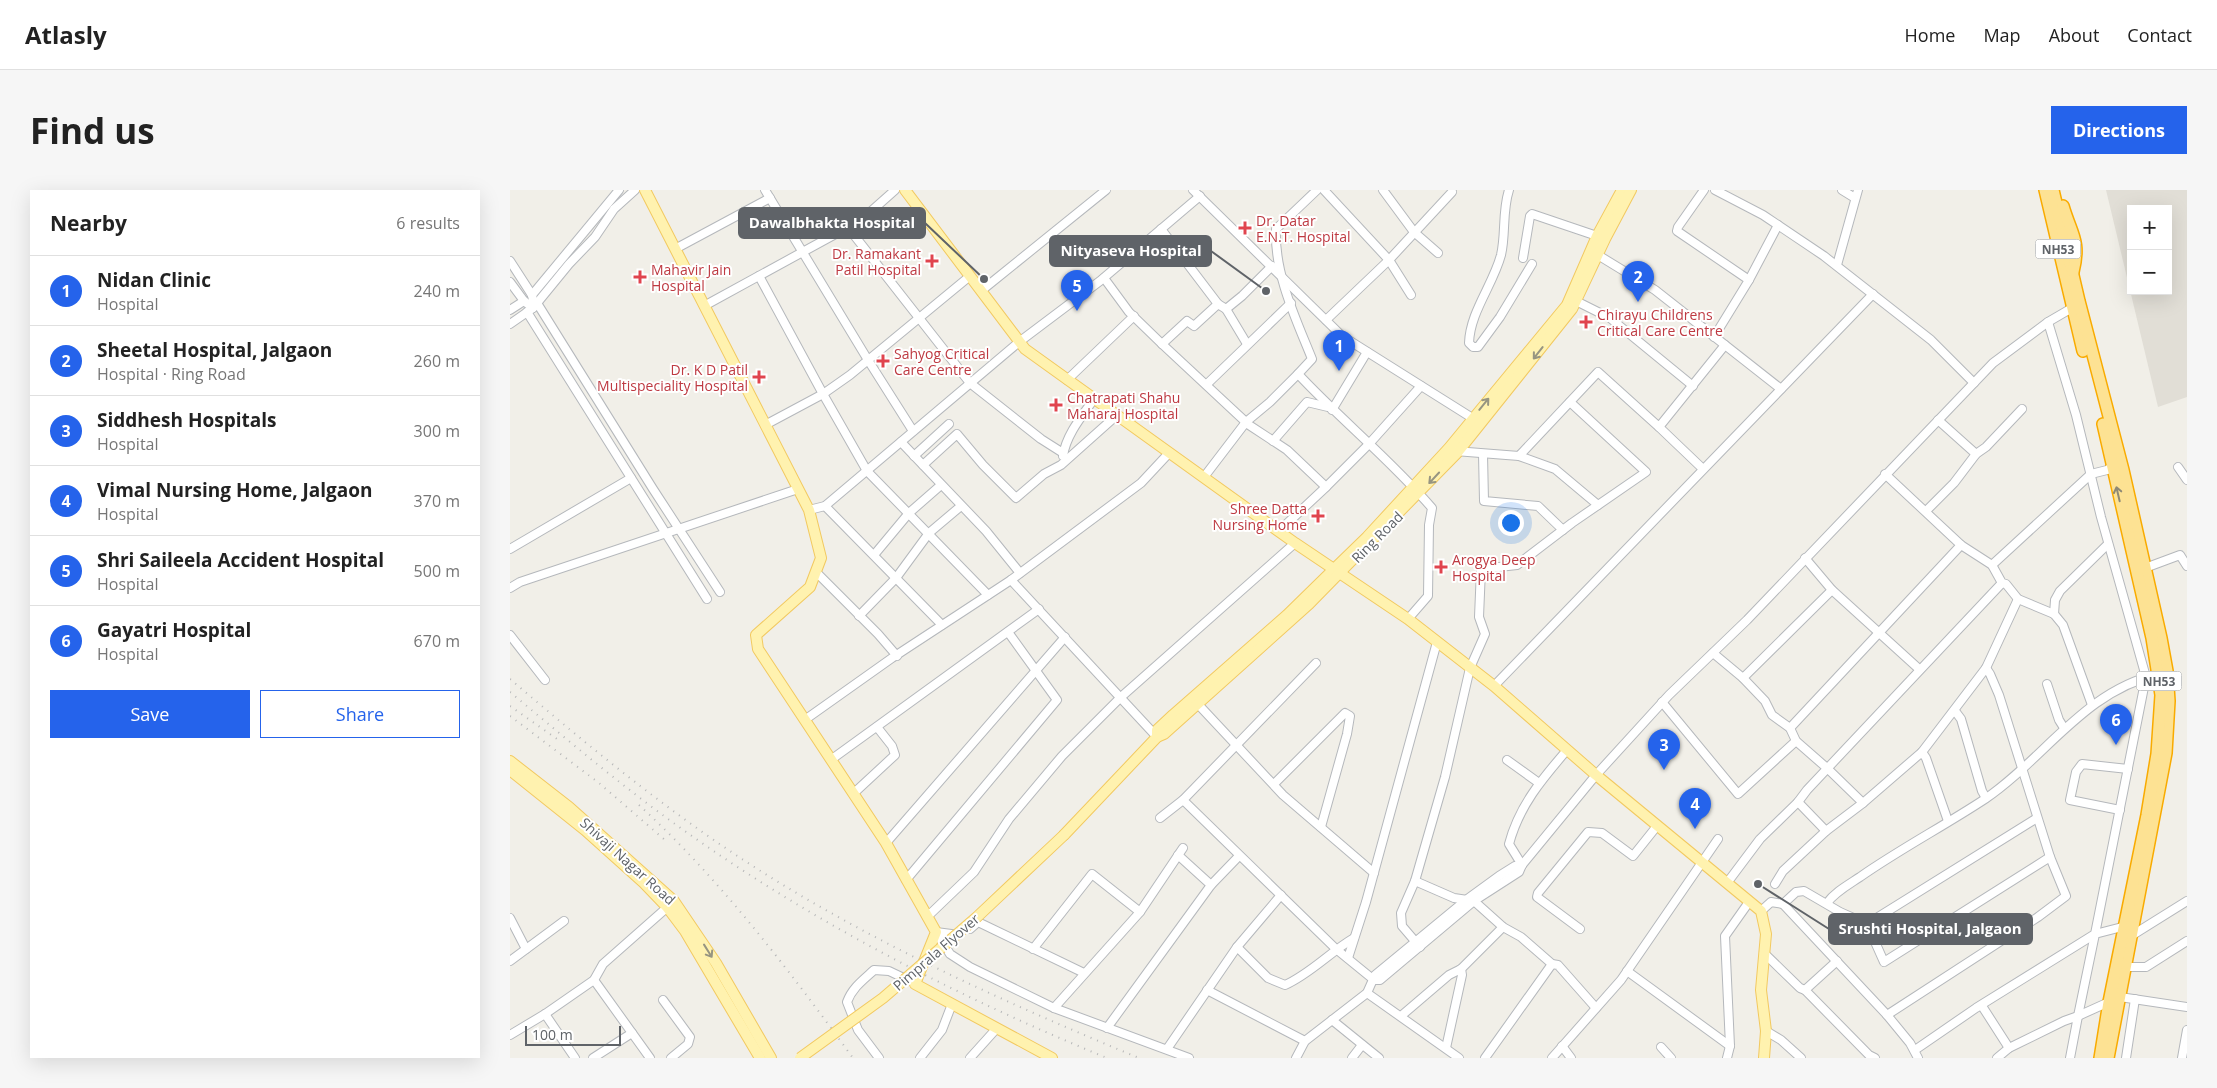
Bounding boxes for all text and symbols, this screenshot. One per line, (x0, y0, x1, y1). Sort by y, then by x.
text: Atlasly (25, 18, 107, 51)
text: Home (1905, 23, 1955, 47)
text: Map (1983, 23, 2021, 47)
text: About (2049, 23, 2099, 47)
text: Contact (2127, 23, 2192, 47)
button: Directions (2051, 106, 2187, 154)
text: Find us (30, 107, 155, 154)
map controls (2127, 205, 2172, 295)
button: + (2127, 205, 2172, 250)
callout: Dawalbhakta Hospital (739, 208, 925, 238)
text: Nearby (50, 209, 127, 237)
place label: Dr. Datar E.N.T. Hospital (1256, 211, 1351, 246)
text: 6 results (396, 212, 460, 234)
text: Dawalbhakta Hospital (749, 212, 915, 232)
marker: Dr. Datar E.N.T. Hospital (1238, 221, 1252, 235)
callout: Nityaseva Hospital (1050, 236, 1211, 266)
text: Nityaseva Hospital (1060, 240, 1202, 260)
road number: NH53 (2036, 240, 2080, 258)
place label: Dr. Ramakant Patil Hospital (832, 244, 921, 279)
button: − (2127, 250, 2172, 295)
marker: Dr. Ramakant Patil Hospital (925, 254, 939, 268)
place label: Mahavir Jain Hospital (651, 260, 731, 295)
pin: 2 (1622, 261, 1654, 302)
text: Nidan Clinic (97, 267, 211, 293)
marker: Mahavir Jain Hospital (633, 270, 647, 284)
pin: 5 (1061, 270, 1093, 311)
text: 1 (61, 280, 71, 302)
text: 240 m (414, 280, 460, 302)
text: Hospital (97, 293, 159, 315)
place label: Chirayu Childrens Critical Care Centre (1597, 305, 1723, 340)
marker: Chirayu Childrens Critical Care Centre (1579, 315, 1593, 329)
pin: 1 (1323, 330, 1355, 371)
text: Sheetal Hospital, Jalgaon (97, 337, 332, 363)
place label: Sahyog Critical Care Centre (894, 344, 989, 379)
one-way arrow (1533, 346, 1544, 359)
text: 2 (61, 350, 71, 372)
text: 260 m (414, 350, 460, 372)
marker: Sahyog Critical Care Centre (876, 354, 890, 368)
place label: Dr. K D Patil Multispeciality Hospital (597, 360, 748, 395)
text: Hospital · Ring Road (97, 363, 246, 385)
marker: Dr. K D Patil Multispeciality Hospital (752, 370, 766, 384)
place label: Chatrapati Shahu Maharaj Hospital (1067, 388, 1180, 423)
marker: Chatrapati Shahu Maharaj Hospital (1049, 398, 1063, 412)
one-way arrow (1479, 398, 1490, 411)
text: Siddhesh Hospitals (97, 407, 276, 433)
text: 3 (61, 420, 71, 442)
text: 300 m (414, 420, 460, 442)
text: Hospital (97, 433, 159, 455)
one-way arrow (1428, 471, 1440, 484)
text: Vimal Nursing Home, Jalgaon (97, 477, 373, 503)
one-way arrow (2113, 487, 2122, 503)
text: 4 (61, 490, 71, 512)
text: 370 m (414, 490, 460, 512)
place label: Shree Datta Nursing Home (1213, 499, 1307, 534)
text: Hospital (97, 503, 159, 525)
street label: Ring Road (1347, 507, 1407, 567)
marker: Shree Datta Nursing Home (1311, 509, 1325, 523)
your location (1498, 510, 1524, 536)
text: Shri Saileela Accident Hospital (97, 547, 384, 573)
place label: Arogya Deep Hospital (1452, 550, 1535, 585)
text: 5 (61, 560, 71, 582)
text: 500 m (414, 560, 460, 582)
marker: Arogya Deep Hospital (1434, 560, 1448, 574)
text: Hospital (97, 573, 159, 595)
text: Gayatri Hospital (97, 617, 251, 643)
text: 6 (61, 630, 71, 652)
text: 670 m (414, 630, 460, 652)
text: Hospital (97, 643, 159, 665)
road number: NH53 (2136, 672, 2182, 691)
button: Save (50, 690, 250, 738)
button: Share (260, 690, 460, 738)
pin: 6 (2100, 704, 2132, 745)
pin: 3 (1648, 729, 1680, 770)
pin: 4 (1679, 788, 1711, 829)
street label: Shivaji Nagar Road (576, 813, 680, 909)
street label: Pimprala Flyover (889, 909, 983, 995)
callout: Srushti Hospital, Jalgaon (1829, 914, 2032, 944)
text: Srushti Hospital, Jalgaon (1838, 918, 2022, 938)
one-way arrow (703, 943, 713, 957)
scale bar (525, 1023, 621, 1046)
text: 100 m (532, 1025, 573, 1044)

